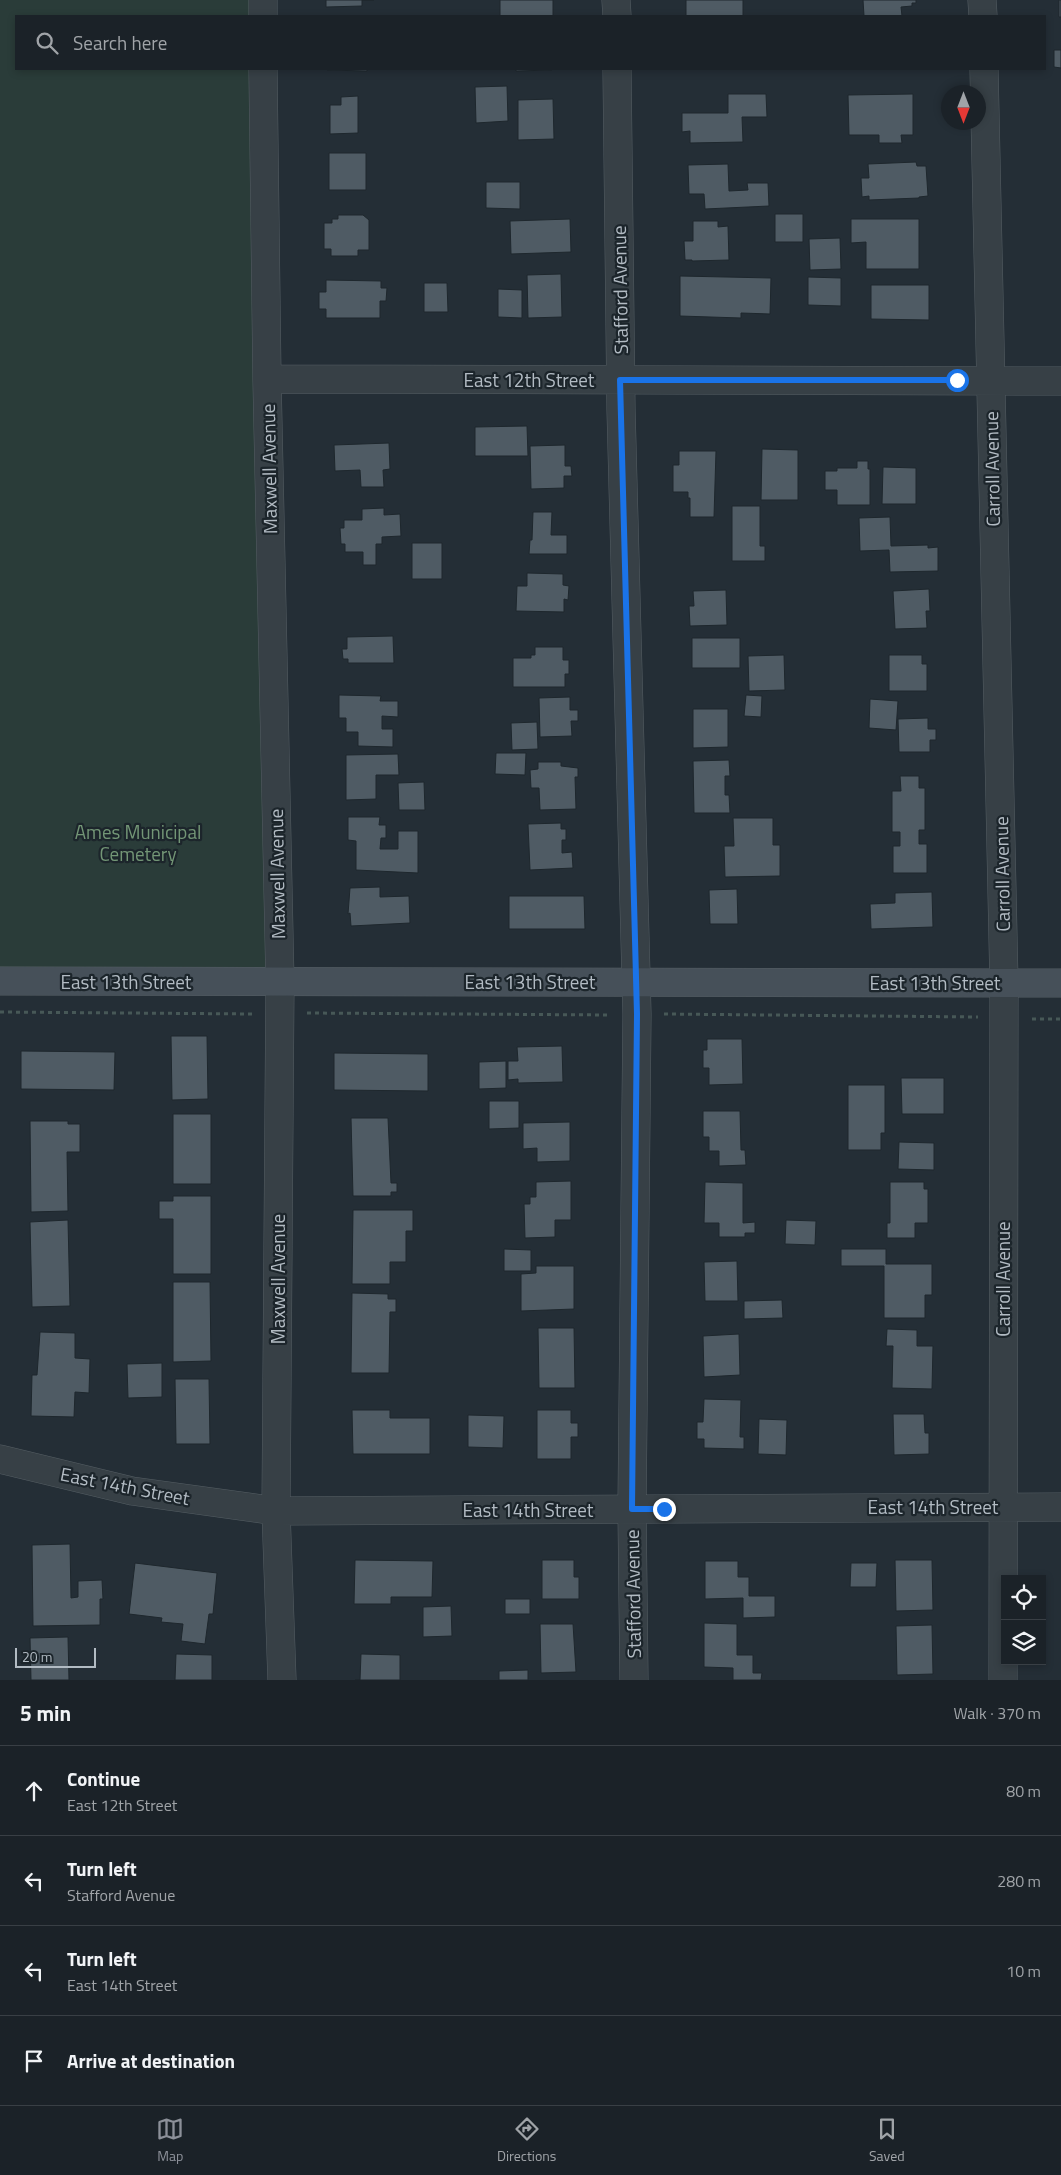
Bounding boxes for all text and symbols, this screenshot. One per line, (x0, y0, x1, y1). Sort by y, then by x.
search box (15, 15, 1046, 70)
text: Search here (73, 28, 167, 57)
icon: search (33, 29, 61, 57)
north arrow (941, 85, 986, 130)
street label: Stafford Avenue (604, 225, 635, 355)
street label: East 12th Street (463, 365, 595, 394)
route start (946, 369, 969, 392)
street label: Maxwell Avenue (253, 404, 284, 534)
street label: Carroll Avenue (976, 411, 1007, 527)
street label: Maxwell Avenue (261, 809, 292, 939)
street label: Carroll Avenue (986, 816, 1017, 932)
park label: Ames Municipal Cemetery (75, 817, 201, 868)
street label: East 13th Street (60, 967, 192, 996)
street label: East 13th Street (464, 967, 596, 996)
street label: East 13th Street (869, 968, 1001, 997)
street label: Maxwell Avenue (263, 1214, 292, 1344)
street label: Carroll Avenue (988, 1221, 1017, 1337)
street label: East 14th Street (58, 1459, 192, 1512)
street label: East 14th Street (867, 1492, 999, 1521)
street label: East 14th Street (462, 1495, 594, 1524)
route end (653, 1498, 676, 1521)
street label: Stafford Avenue (617, 1529, 648, 1659)
map controls (1001, 1575, 1046, 1665)
button: locate (1001, 1575, 1046, 1620)
button: layers (1001, 1620, 1046, 1665)
scale bar (15, 1645, 96, 1668)
text: 20 m (22, 1646, 52, 1667)
text: 5 min (20, 1697, 71, 1729)
text: Walk · 370 m (953, 1701, 1041, 1725)
text: Continue (67, 1764, 140, 1793)
icon: ahead (20, 1777, 48, 1805)
text: 80 m (1006, 1779, 1041, 1803)
text: East 12th Street (67, 1793, 177, 1817)
text: Turn left (67, 1854, 137, 1883)
icon: left (20, 1867, 48, 1895)
text: 280 m (997, 1869, 1041, 1893)
text: Stafford Avenue (67, 1883, 175, 1907)
text: Turn left (67, 1944, 137, 1973)
icon: left (20, 1957, 48, 1985)
text: 10 m (1006, 1959, 1041, 1983)
text: East 14th Street (67, 1973, 177, 1997)
text: Arrive at destination (67, 2046, 235, 2075)
icon: arrive (20, 2047, 48, 2075)
tab: Map (156, 2115, 184, 2166)
tab: Directions (497, 2115, 556, 2166)
tab: Saved (869, 2115, 905, 2166)

